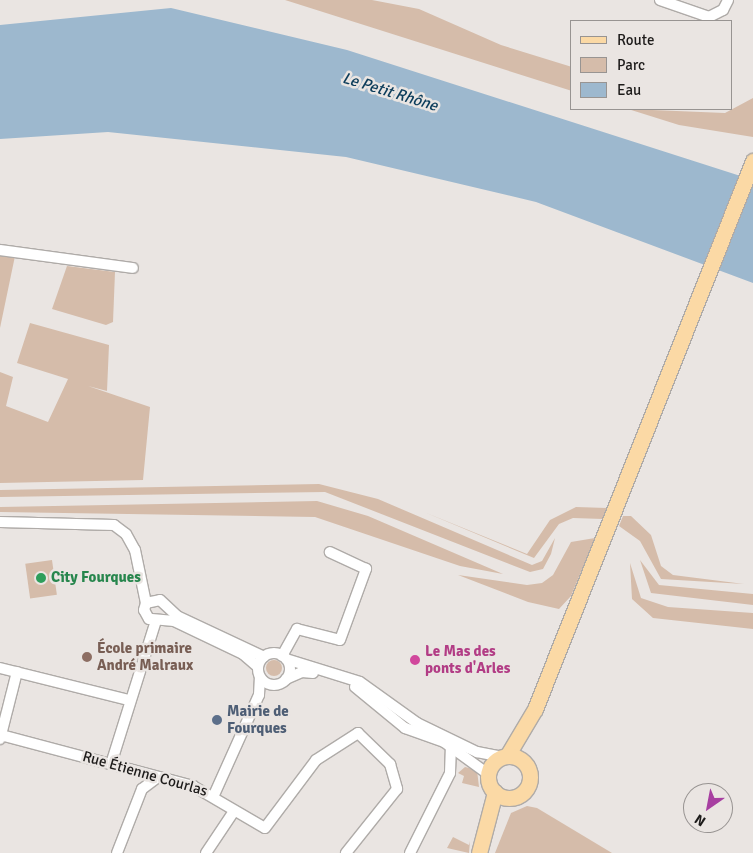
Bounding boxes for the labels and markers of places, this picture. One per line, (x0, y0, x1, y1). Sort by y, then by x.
place label: City Fourques (51, 569, 141, 587)
marker: City Fourques (35, 572, 47, 584)
place label: École primaire André Malraux (97, 639, 193, 674)
place label: Le Mas des ponts d'Arles (425, 642, 510, 677)
marker: École primaire André Malraux (81, 651, 93, 663)
marker: Le Mas des ponts d'Arles (409, 654, 421, 666)
place label: Mairie de Fourques (227, 702, 289, 737)
marker: Mairie de Fourques (211, 714, 223, 726)

